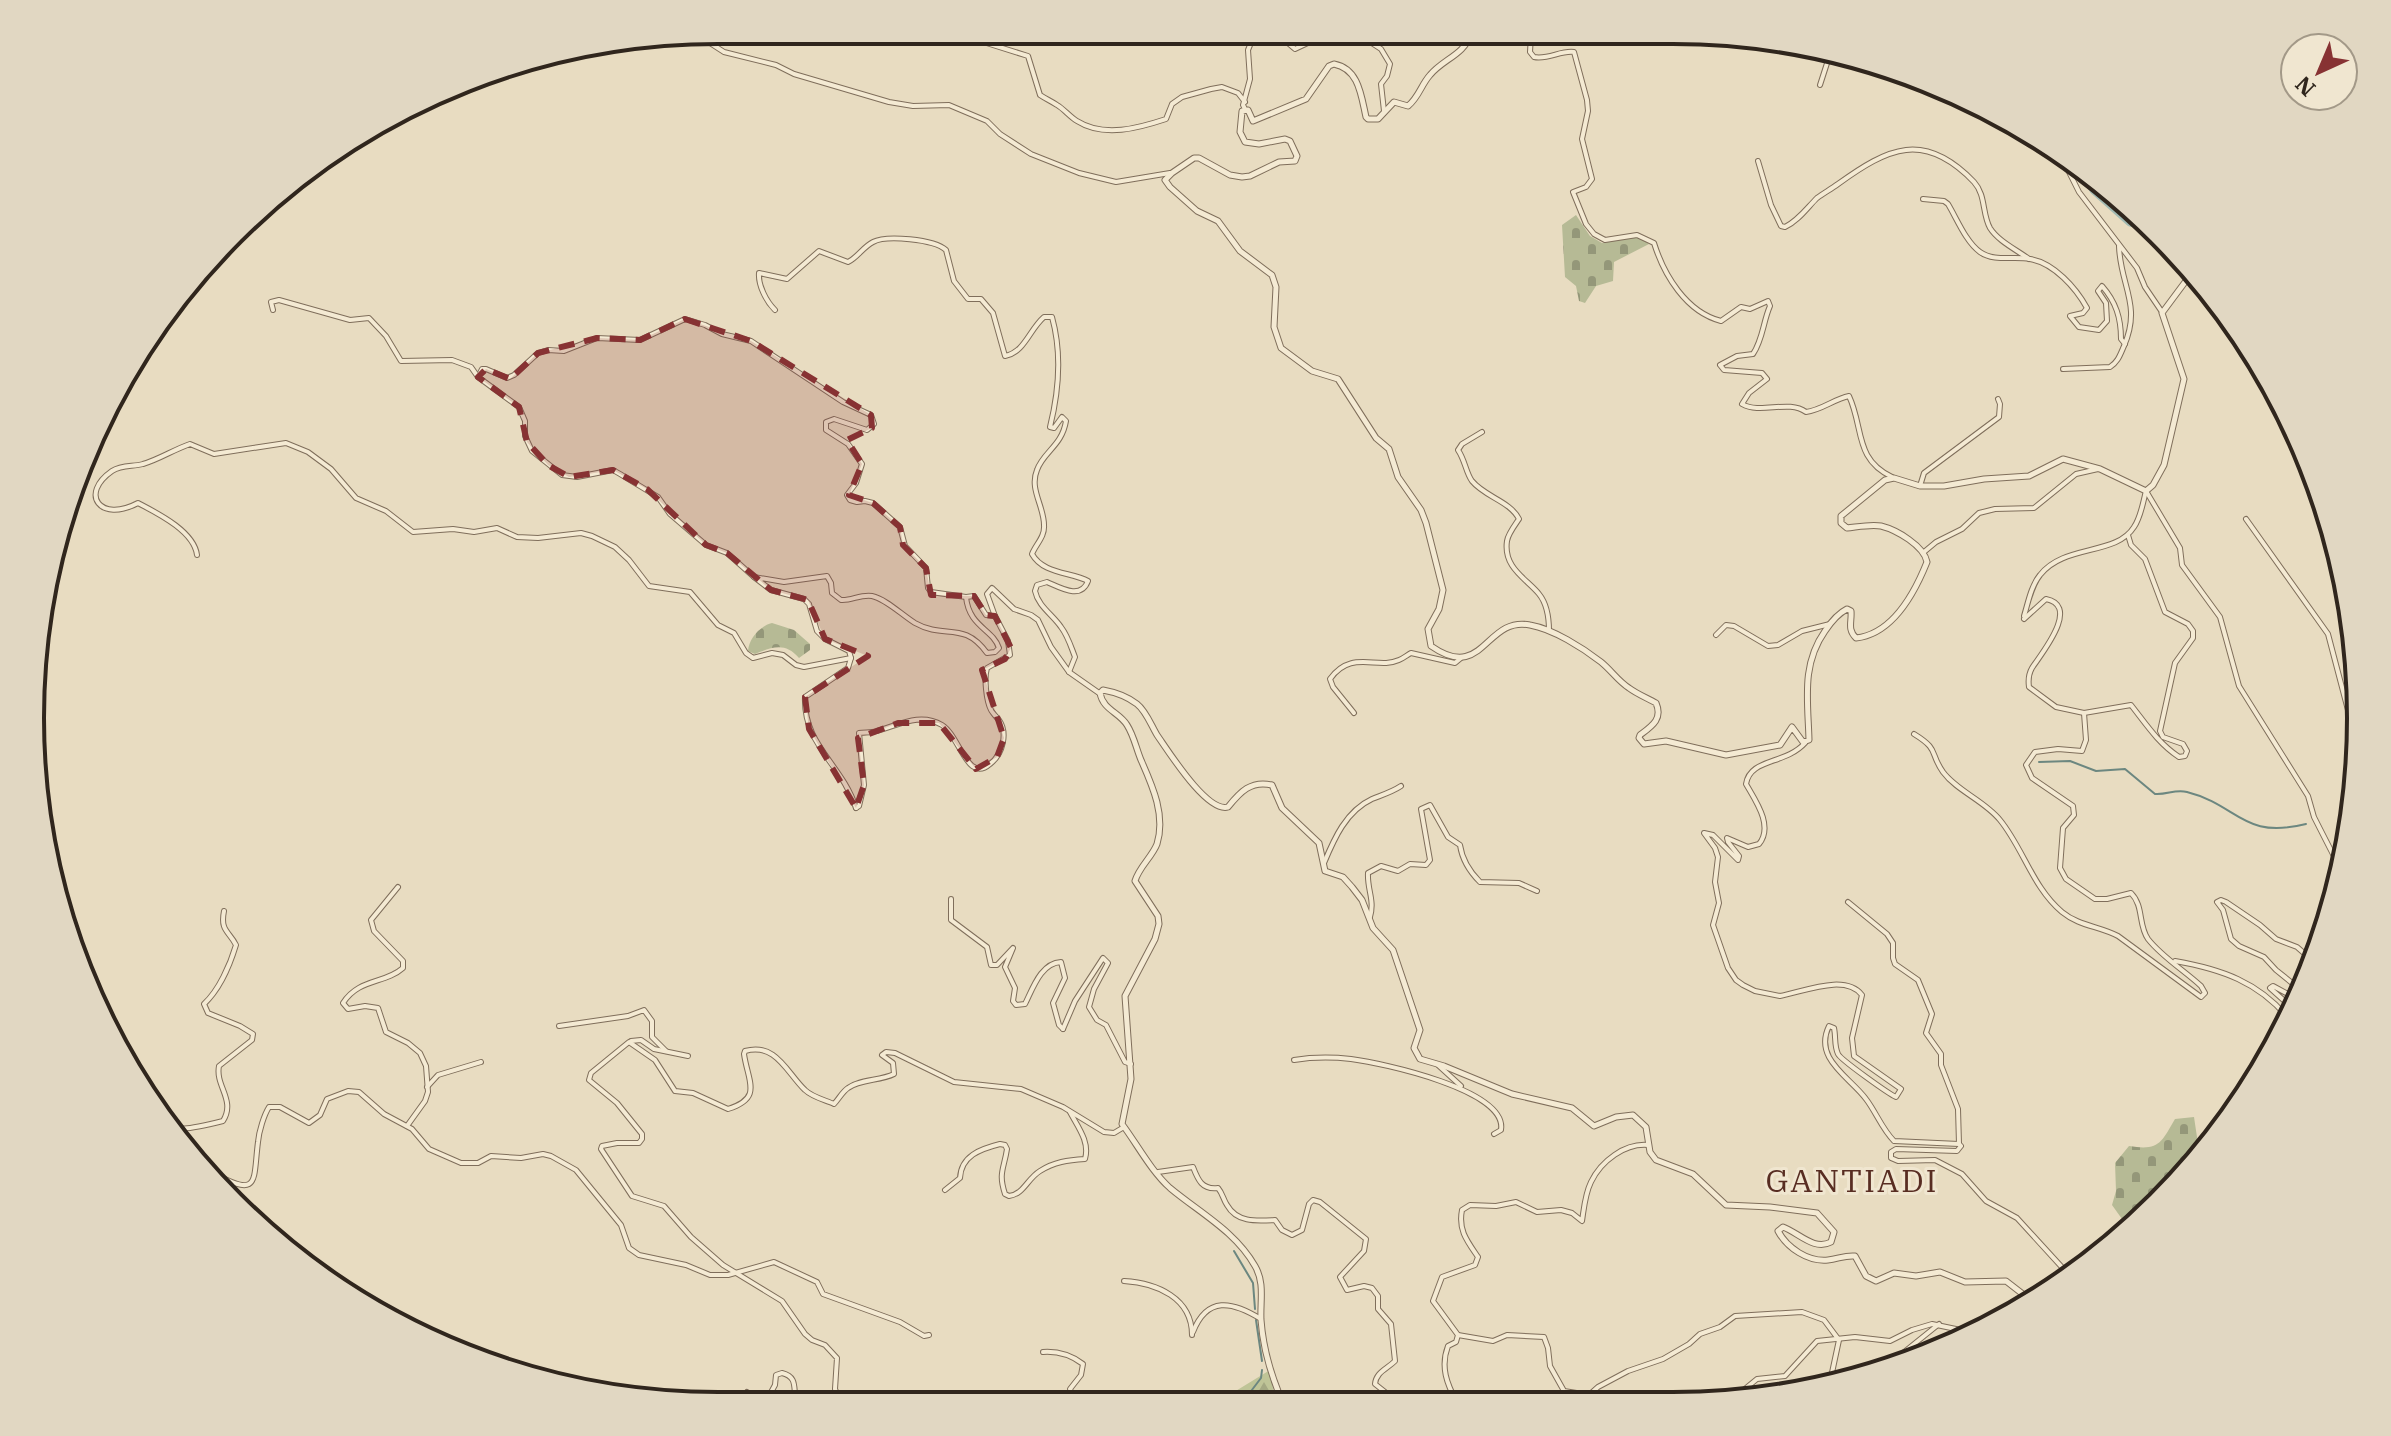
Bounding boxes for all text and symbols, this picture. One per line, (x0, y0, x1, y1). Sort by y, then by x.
north arrow (2279, 32, 2359, 112)
text: N (2288, 70, 2321, 103)
district label: GANTIADI (1765, 1159, 1939, 1201)

